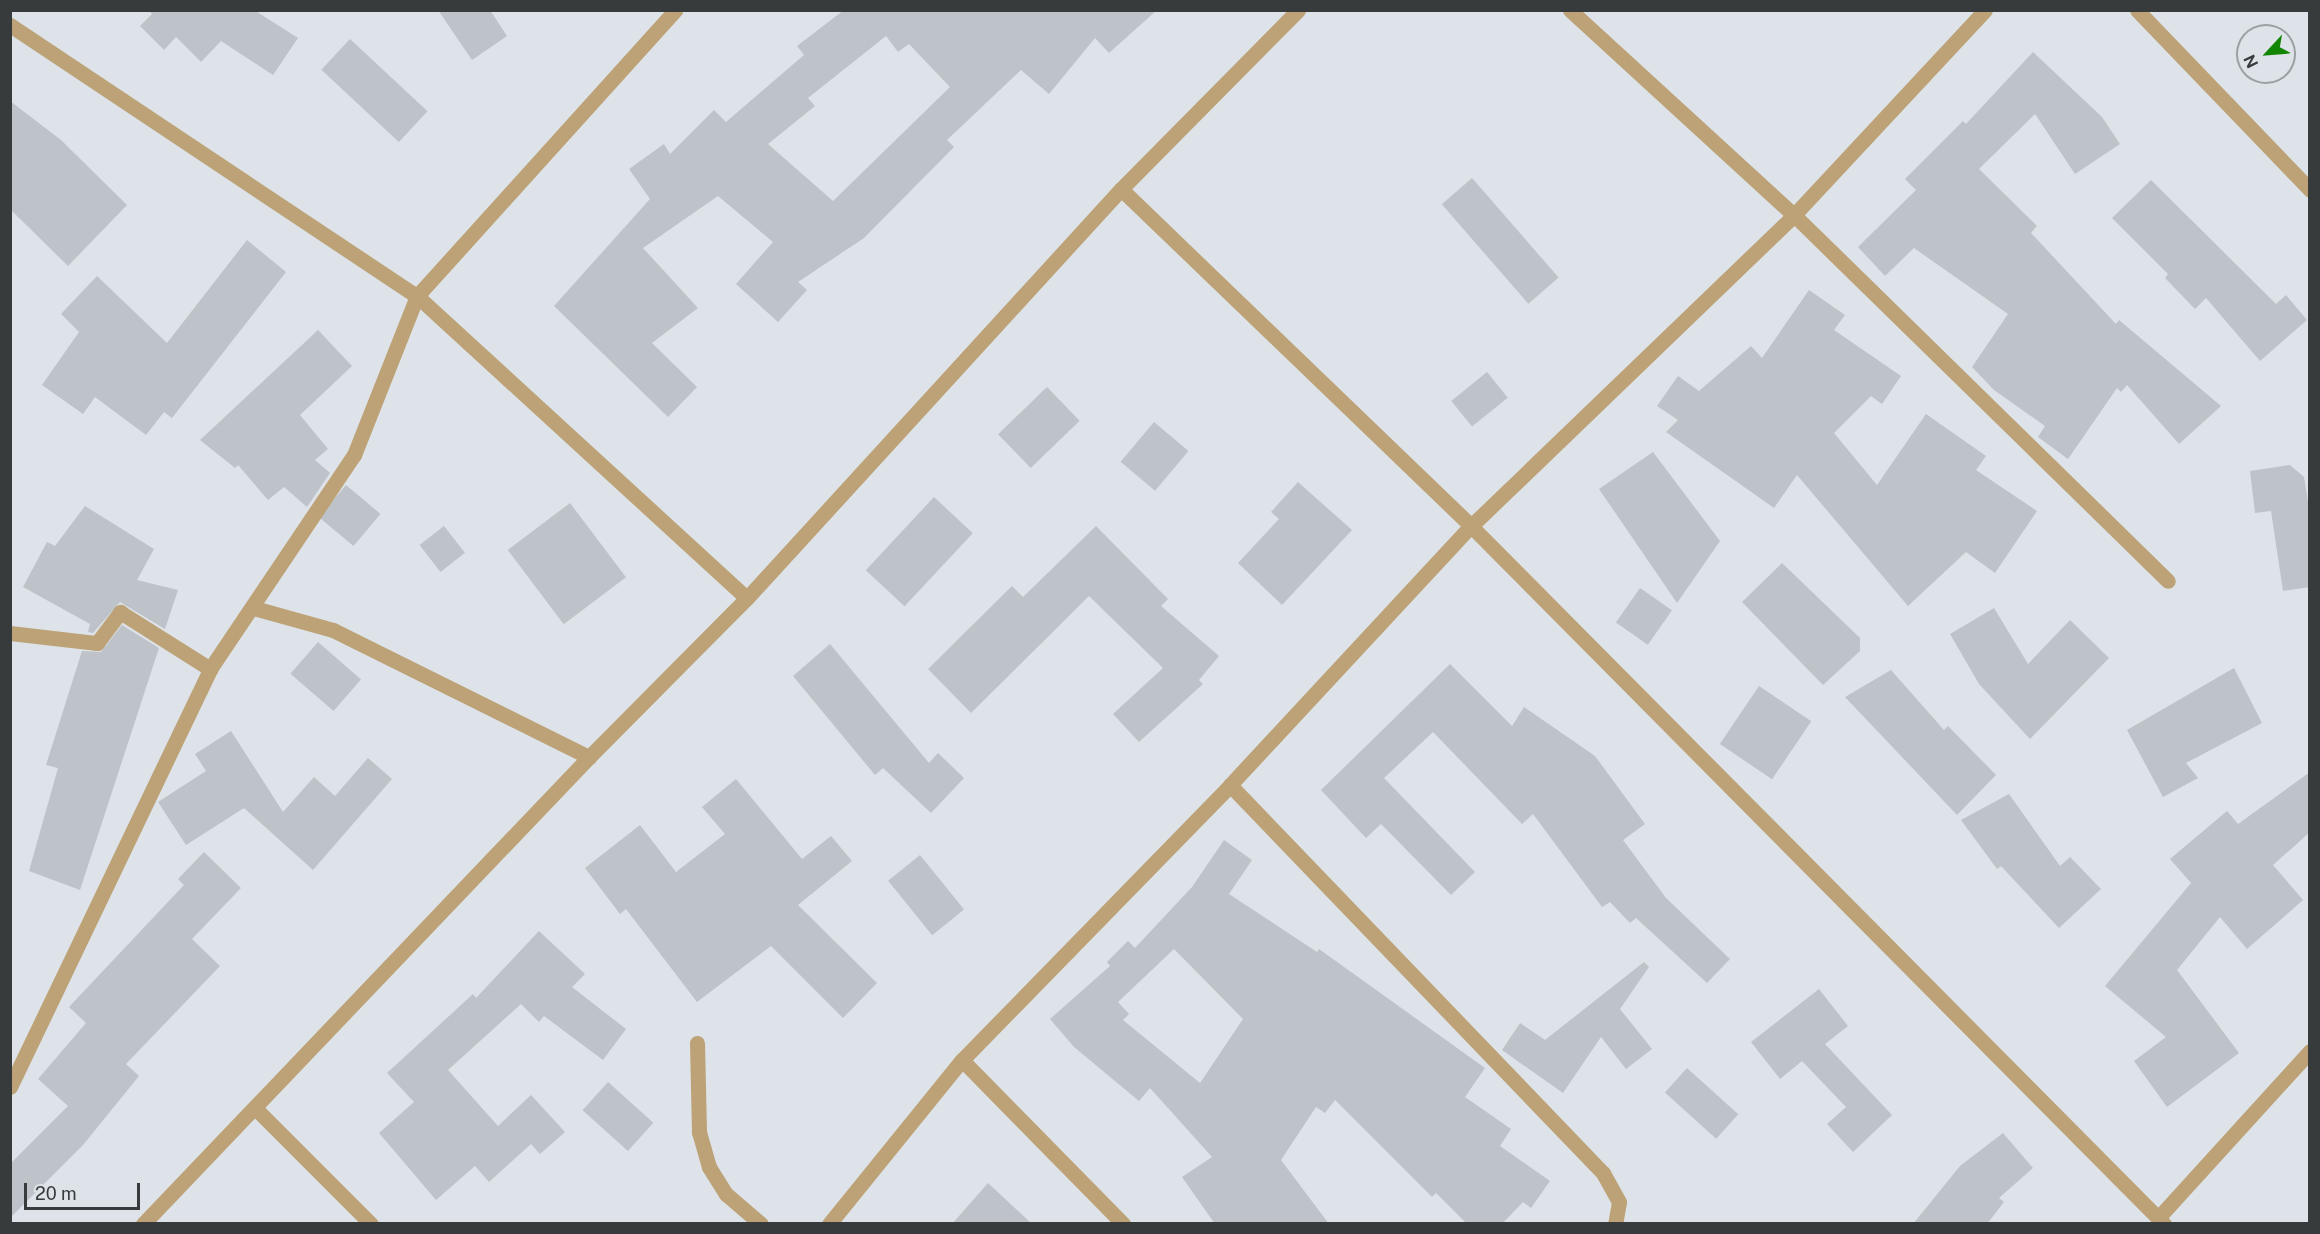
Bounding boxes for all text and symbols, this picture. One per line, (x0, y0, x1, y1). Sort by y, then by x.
north arrow (2236, 24, 2296, 84)
text: N (2240, 51, 2262, 71)
scale bar (27, 1171, 142, 1209)
text: 20 m (35, 1183, 77, 1204)

